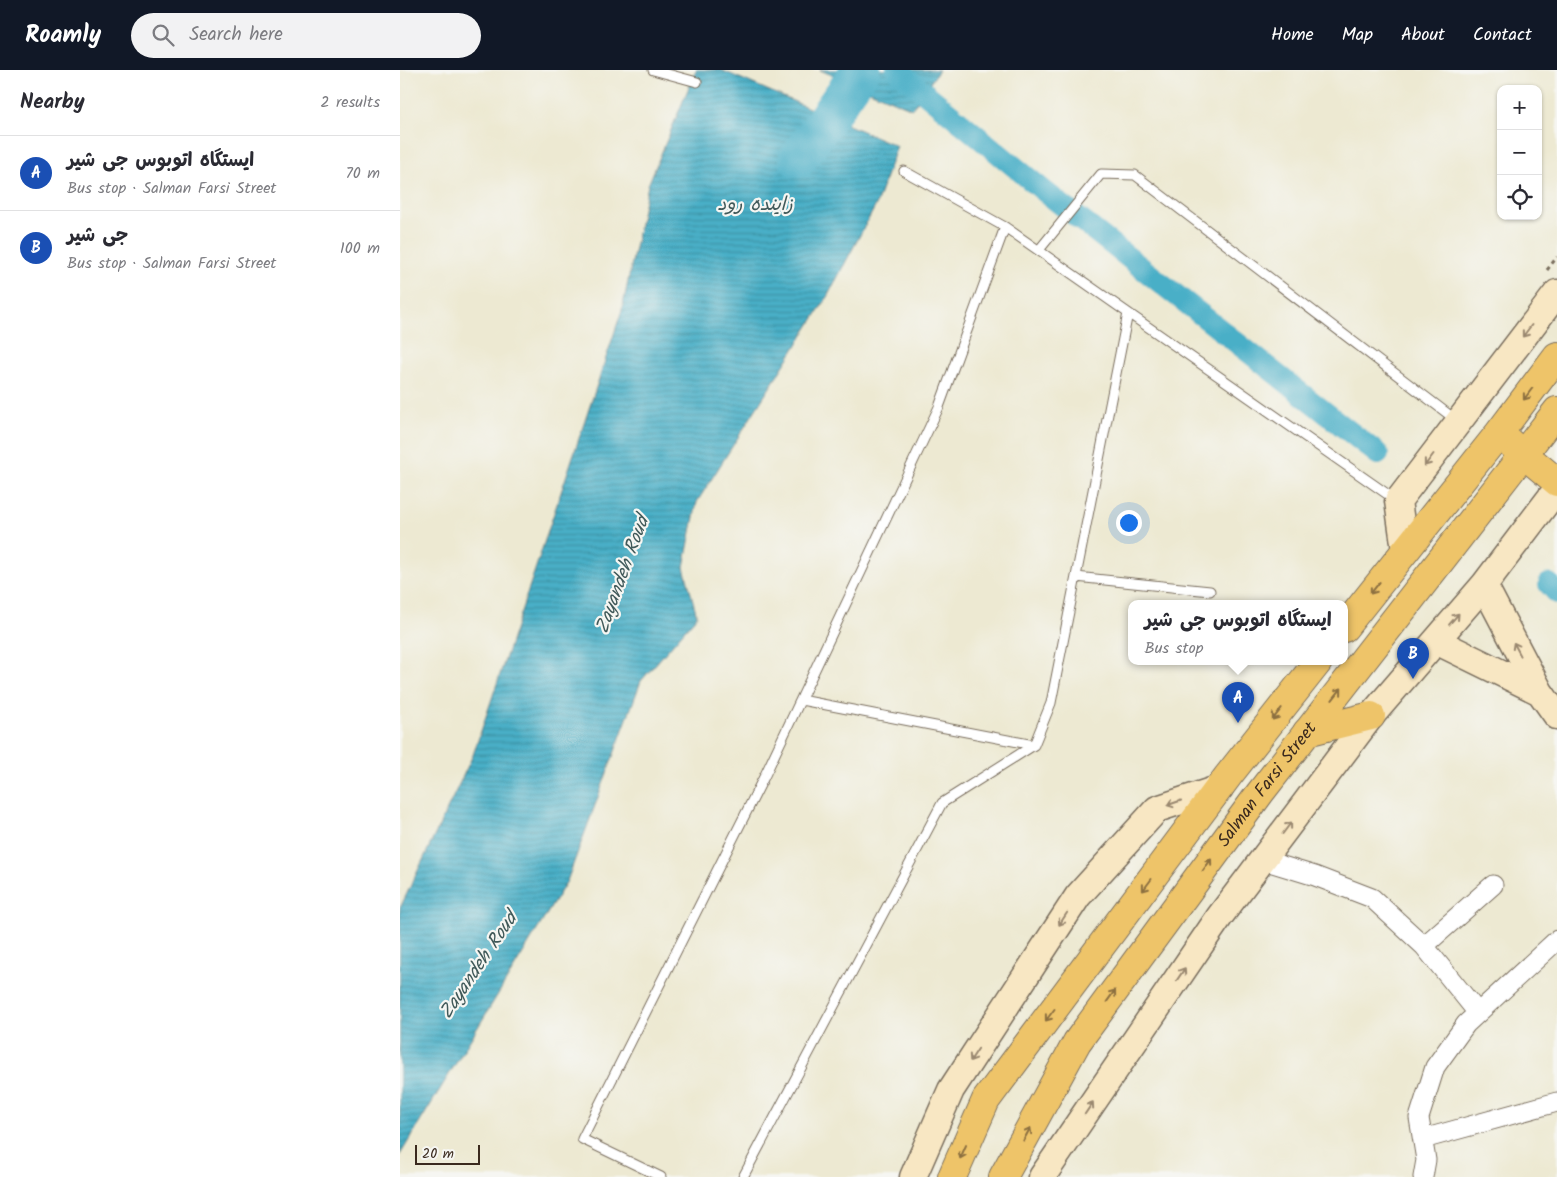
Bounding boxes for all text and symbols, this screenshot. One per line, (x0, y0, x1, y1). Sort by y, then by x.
search box (131, 13, 481, 58)
text: Roamly (25, 16, 101, 55)
text: Search here (189, 20, 283, 50)
icon: search (149, 21, 177, 49)
text: Home (1271, 21, 1314, 50)
text: Map (1342, 21, 1373, 50)
text: About (1401, 21, 1445, 50)
text: Contact (1473, 21, 1532, 50)
map controls (1497, 85, 1542, 220)
button: + (1497, 85, 1542, 130)
text: Nearby (20, 86, 85, 119)
text: 2 results (320, 90, 380, 115)
button: − (1497, 130, 1542, 175)
text: ایستگاه اتوبوس جی شیر (67, 146, 254, 176)
text: A (31, 161, 41, 186)
text: 70 m (345, 161, 380, 186)
button: locate (1497, 175, 1542, 220)
text: Bus stop · Salman Farsi Street (67, 176, 277, 201)
water label: زاینده رود (717, 190, 793, 220)
text: جی شیر (67, 221, 128, 251)
text: B (31, 236, 41, 261)
text: 100 m (340, 236, 380, 261)
text: Bus stop · Salman Farsi Street (67, 251, 277, 276)
one-way arrow (1522, 324, 1533, 337)
one-way arrow (1522, 387, 1533, 400)
one-way arrow (1424, 453, 1434, 467)
water label: Zayandeh Roud (588, 508, 660, 638)
your location (1116, 510, 1142, 536)
one-way arrow (1370, 581, 1381, 594)
popup (1128, 600, 1348, 665)
text: ایستگاه اتوبوس جی شیر (1144, 606, 1332, 636)
one-way arrow (1448, 613, 1460, 626)
text: Bus stop (1144, 636, 1204, 661)
pin: B (1397, 638, 1429, 679)
one-way arrow (1512, 642, 1521, 657)
pin: A (1222, 682, 1254, 723)
one-way arrow (1332, 687, 1343, 700)
one-way arrow (1272, 707, 1282, 721)
street label: Salman Farsi Street (1210, 715, 1325, 853)
one-way arrow (1167, 799, 1183, 809)
one-way arrow (1282, 821, 1292, 835)
one-way arrow (1202, 858, 1212, 872)
one-way arrow (1142, 878, 1152, 892)
water label: Zayandeh Roud (432, 903, 528, 1025)
one-way arrow (1058, 912, 1069, 926)
one-way arrow (1176, 967, 1186, 981)
one-way arrow (1106, 989, 1116, 1003)
one-way arrow (1045, 1008, 1055, 1022)
one-way arrow (969, 1047, 979, 1061)
one-way arrow (1084, 1101, 1094, 1115)
one-way arrow (1022, 1127, 1032, 1142)
scale bar (415, 1142, 480, 1165)
text: 20 m (422, 1143, 454, 1165)
one-way arrow (958, 1144, 968, 1159)

